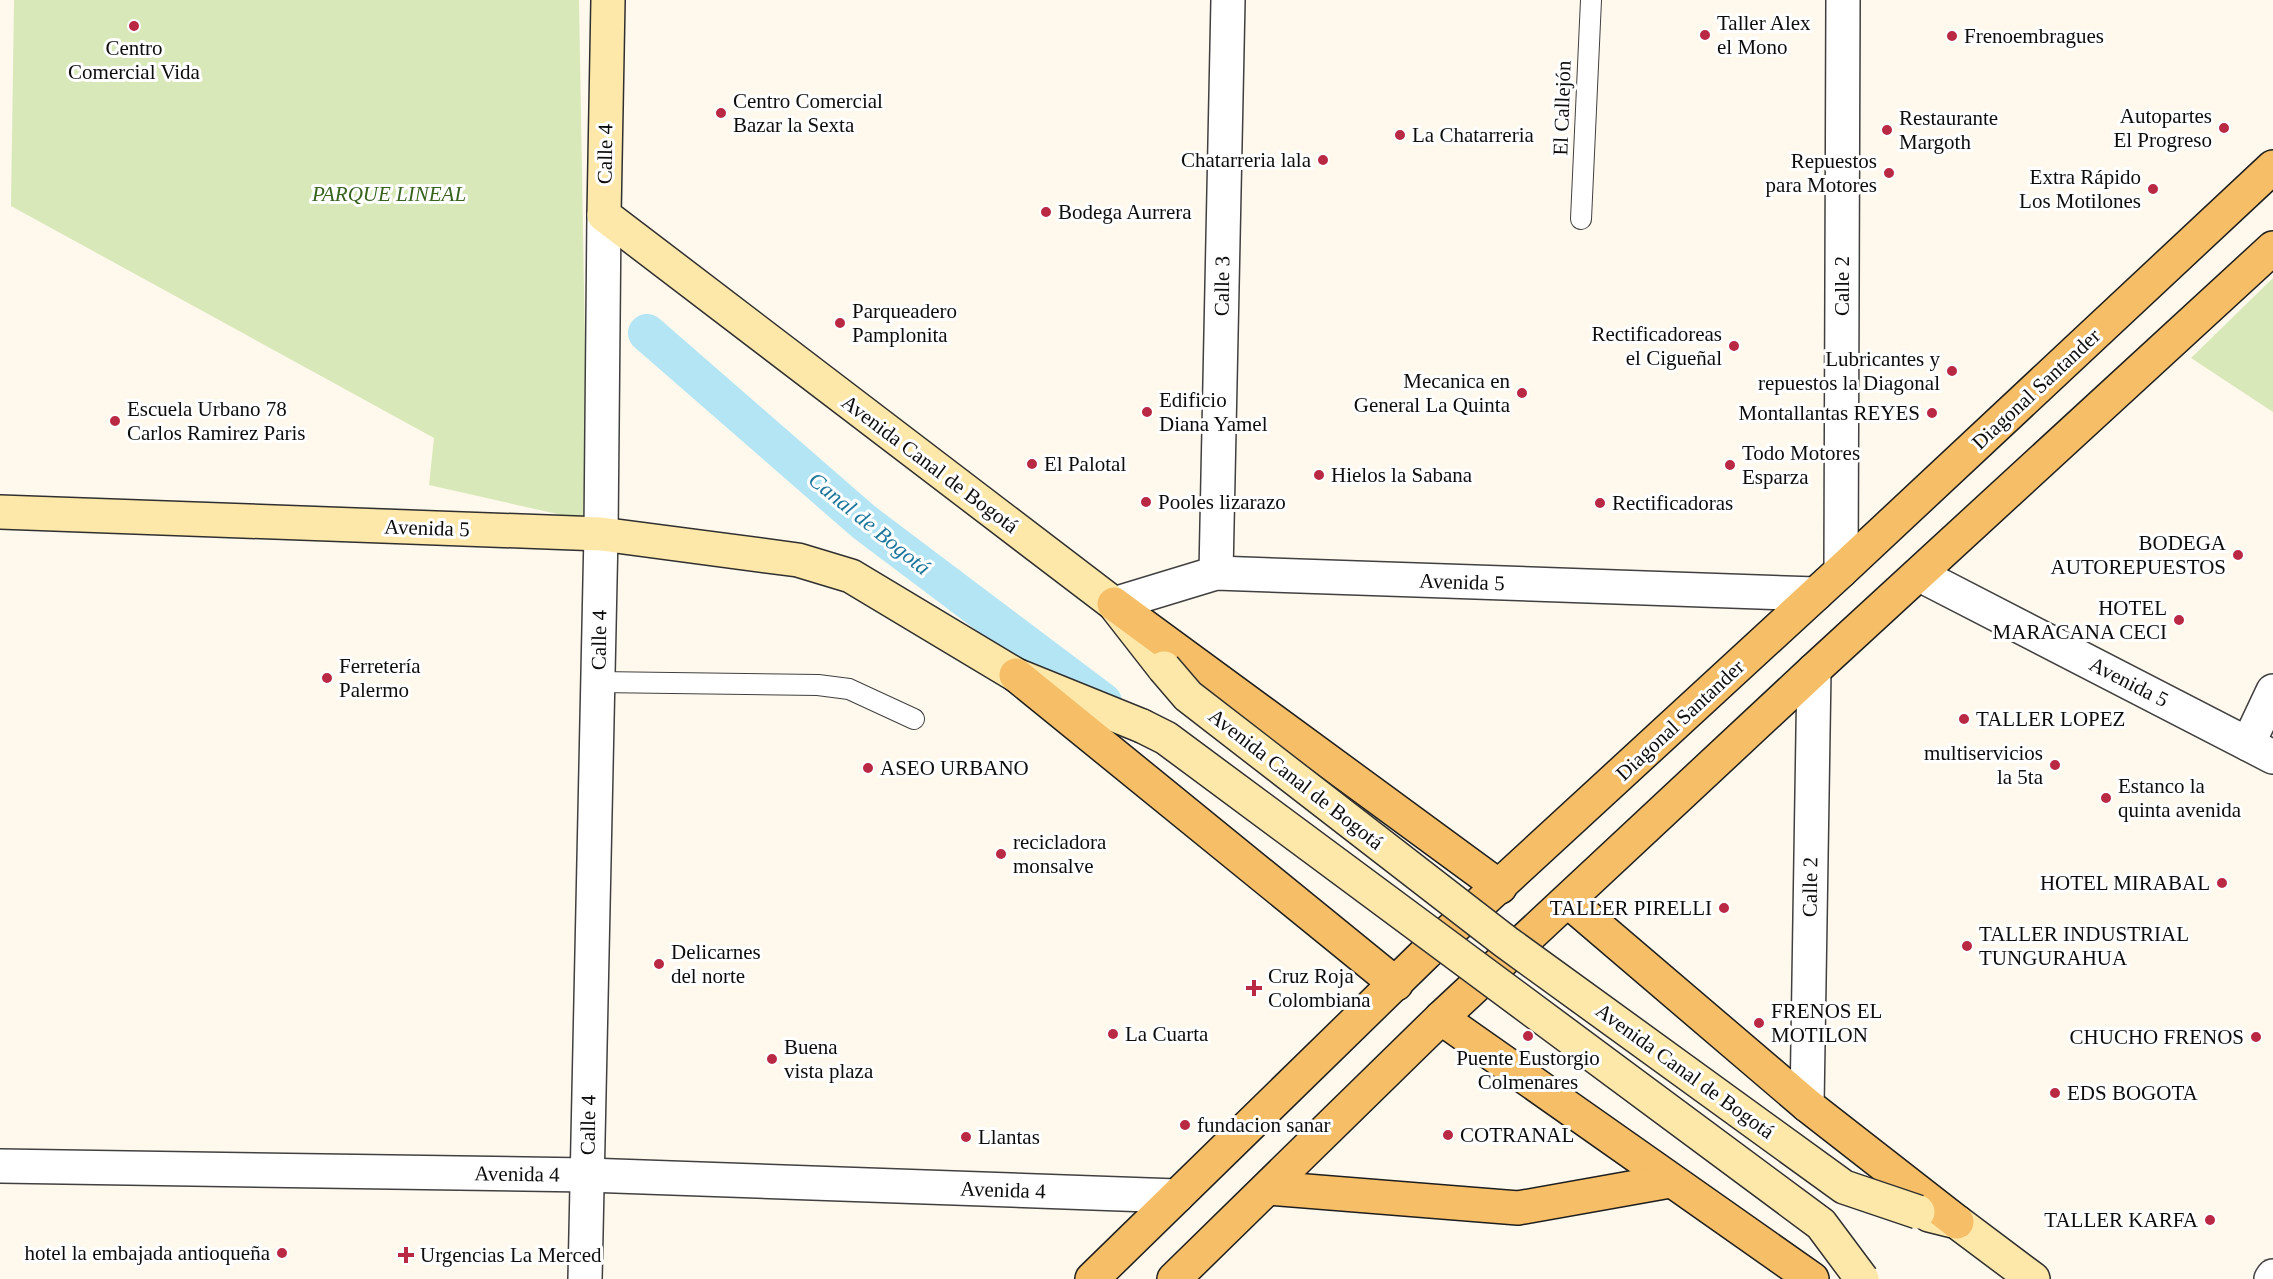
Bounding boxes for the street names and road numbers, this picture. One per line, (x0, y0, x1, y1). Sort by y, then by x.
street label: El Callejón (1548, 60, 1576, 156)
street label: Calle 4 (592, 123, 618, 184)
street label: Calle 3 (1209, 256, 1235, 316)
street label: Calle 2 (1830, 256, 1854, 316)
street label: Diagonal Santander (1967, 324, 2105, 454)
street label: Avenida Canal de Bogotá (837, 389, 1023, 539)
street label: Avenida 5 (384, 515, 470, 541)
street label: Avenida 5 (1419, 569, 1505, 595)
street label: Calle 4 (586, 609, 612, 670)
street label: Avenida 5 (2086, 652, 2172, 712)
street label: Diagonal Santander (1611, 655, 1749, 785)
street label: Avenida Canal de Bogotá (1204, 703, 1389, 855)
street label: Calle 2 (1797, 857, 1823, 917)
street label: Avenida Canal de Bogotá (1591, 998, 1779, 1144)
street label: Calle 4 (575, 1094, 601, 1155)
street label: Avenida 4 (474, 1161, 560, 1187)
street label: Avenida 4 (960, 1177, 1047, 1203)

